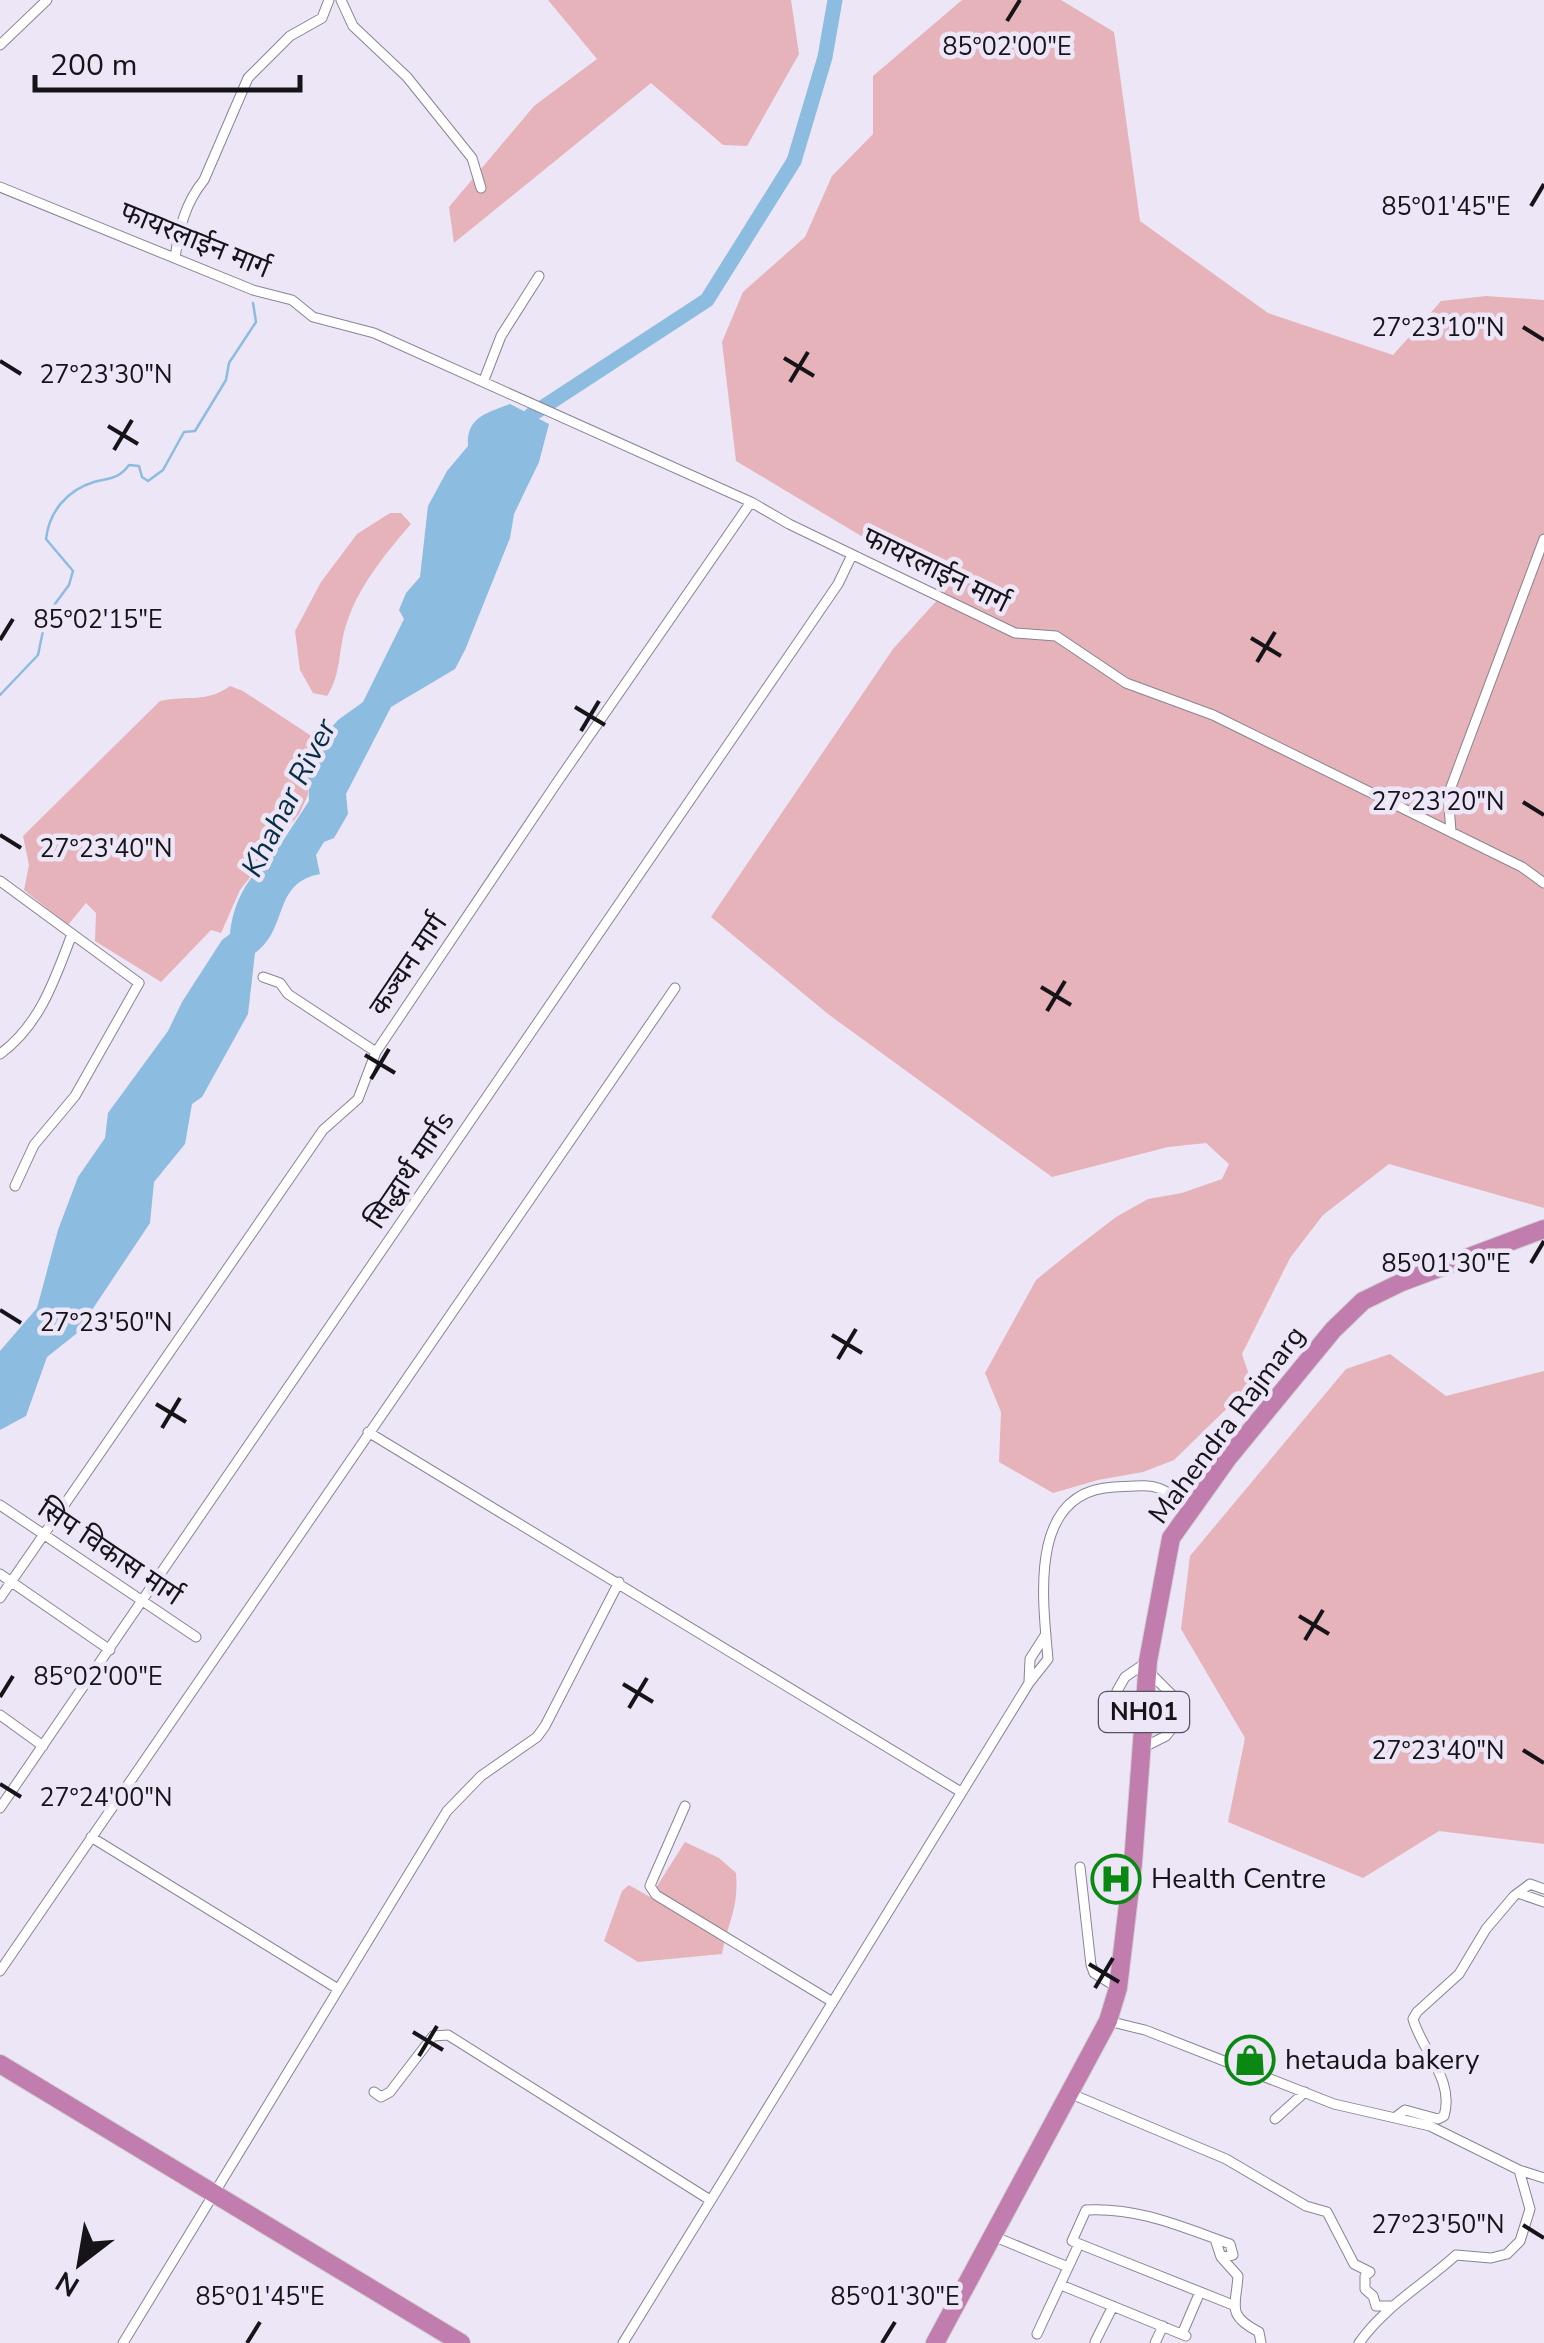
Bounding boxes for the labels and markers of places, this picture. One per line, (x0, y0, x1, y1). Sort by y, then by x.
hospital icon: Health Centre (1090, 1853, 1142, 1905)
place label: Health Centre (1151, 1860, 1326, 1898)
shop icon: hetauda bakery (1224, 2034, 1276, 2086)
place label: hetauda bakery (1285, 2041, 1480, 2079)

